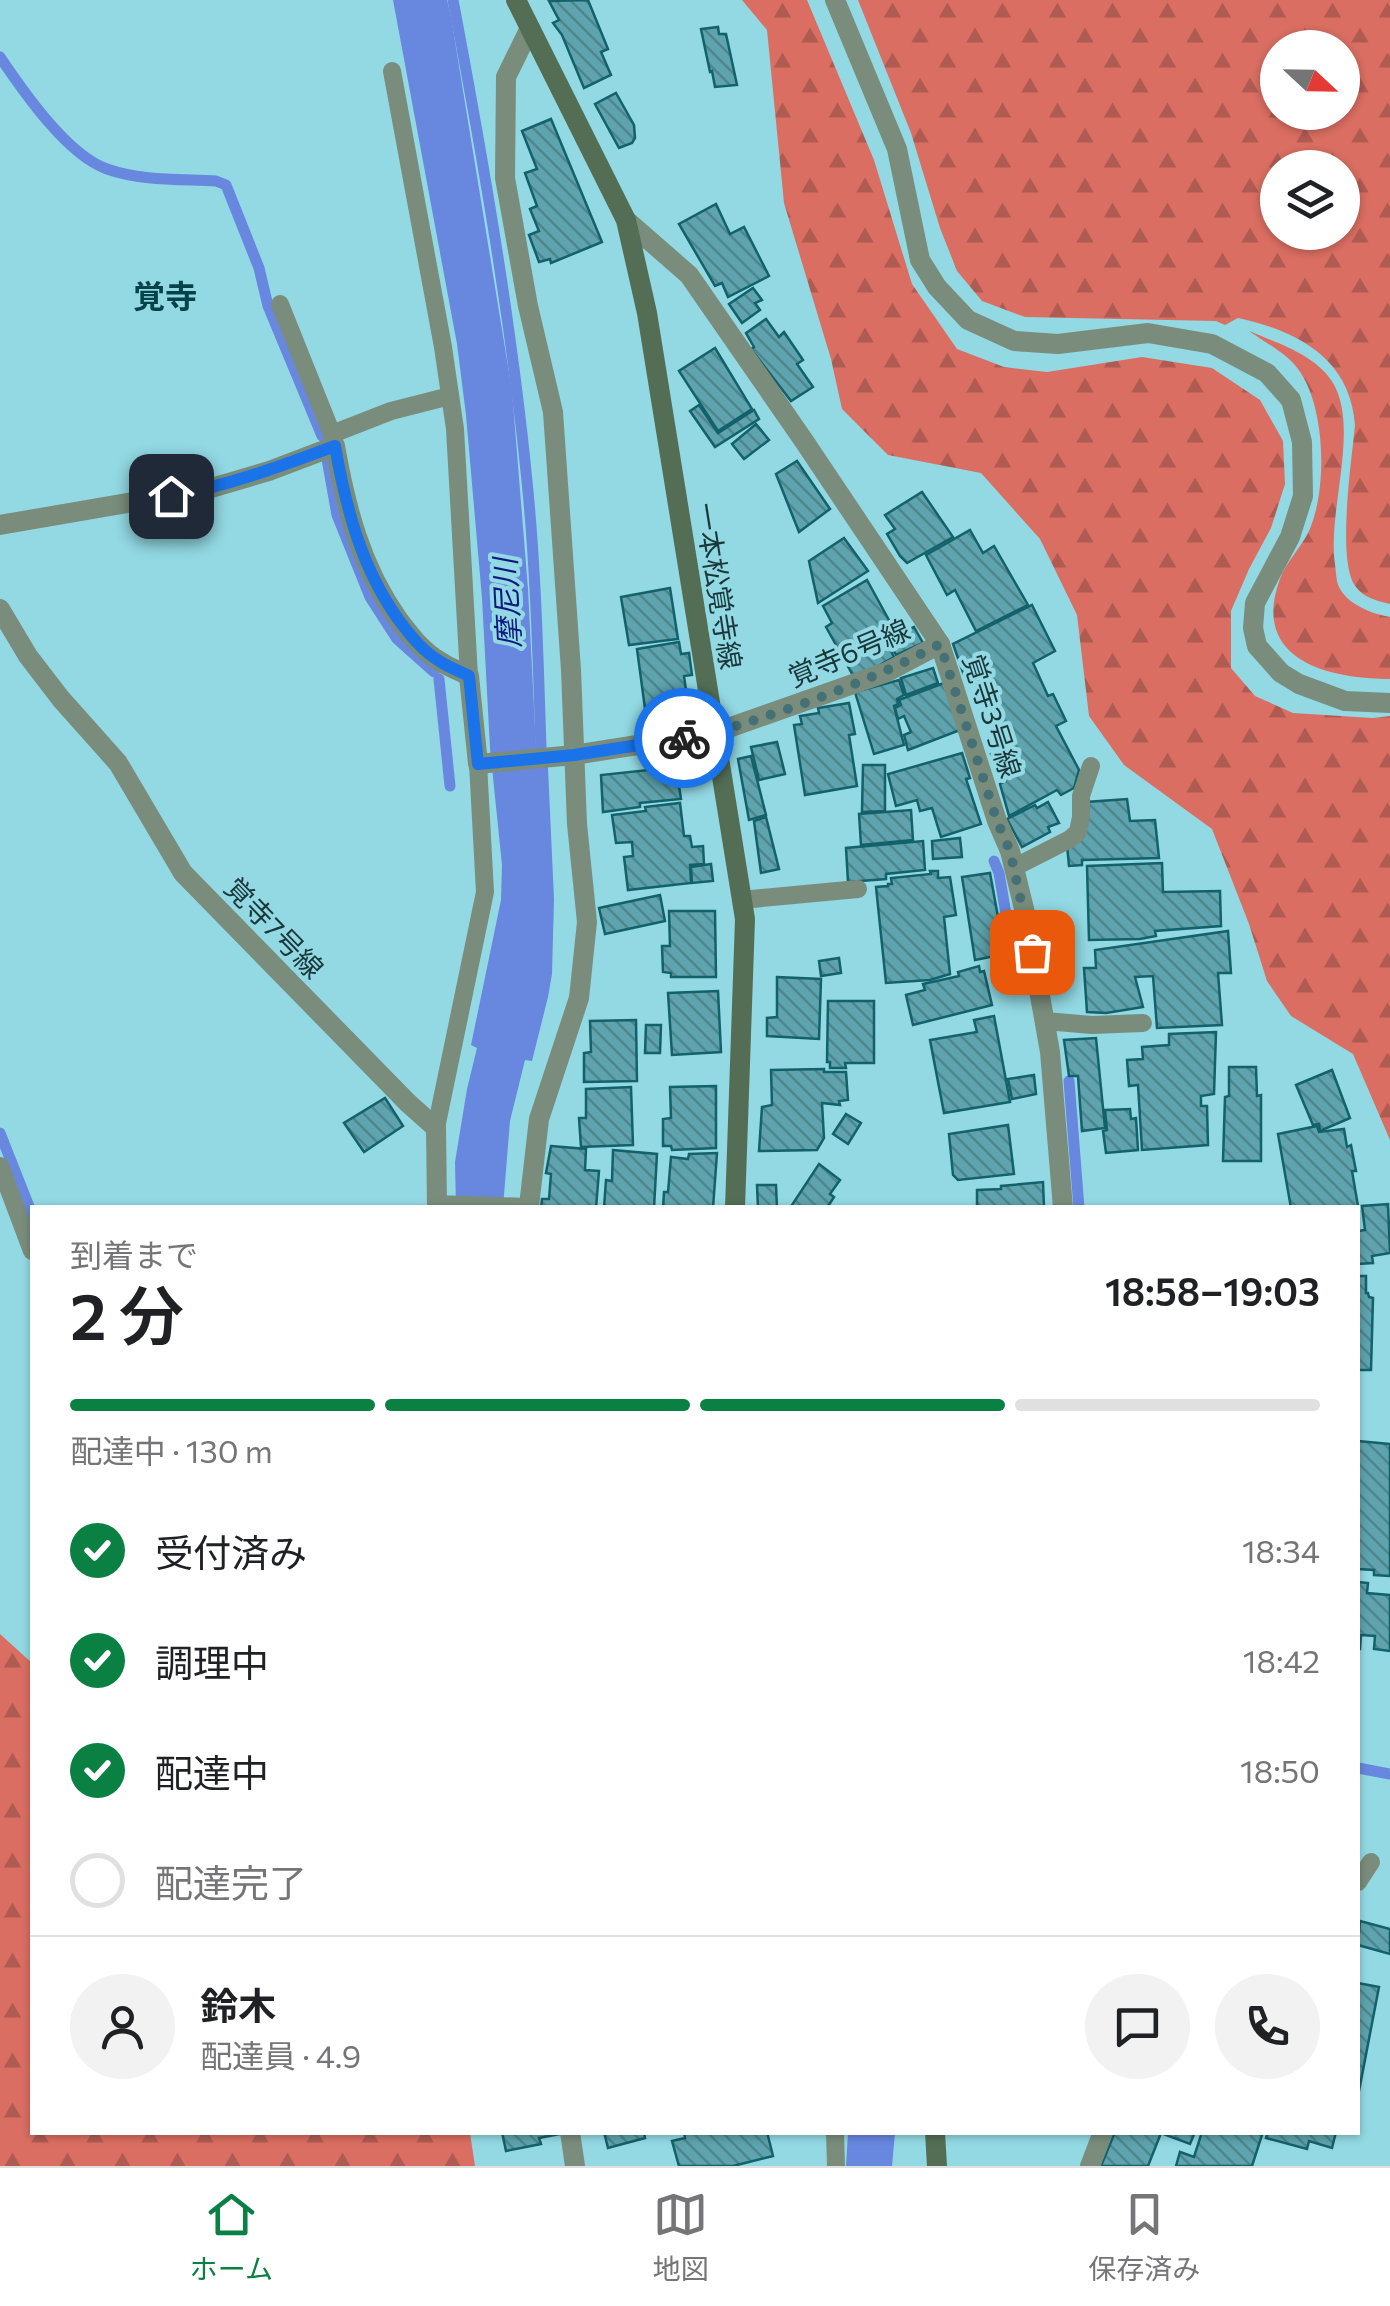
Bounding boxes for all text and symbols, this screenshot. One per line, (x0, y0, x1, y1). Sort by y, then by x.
north arrow (1260, 30, 1360, 130)
map controls (1260, 30, 1360, 250)
button: layers (1260, 150, 1360, 250)
district label: 覚寺 (133, 275, 197, 315)
pin (129, 454, 214, 539)
icon: home (144, 469, 199, 524)
street label: 一本松覚寺線 (689, 500, 749, 671)
water label: 摩尼川 (485, 554, 526, 649)
street label: 覚寺6号線 (783, 611, 915, 693)
street label: 覚寺3号線 (957, 650, 1029, 782)
courier (634, 688, 734, 788)
icon: bike (657, 711, 712, 766)
street label: 覚寺7号線 (218, 870, 331, 985)
pin (990, 910, 1075, 995)
icon: bag (1005, 925, 1060, 980)
text: 到着まで (70, 1234, 198, 1274)
text: 18:58–19:03 (1105, 1267, 1320, 1314)
text: 2 分 (70, 1274, 184, 1353)
text: 配達中 · 130 m (70, 1430, 273, 1470)
icon: check (70, 1523, 125, 1578)
text: 受付済み (155, 1528, 307, 1575)
text: 18:34 (1242, 1530, 1320, 1570)
icon: check (70, 1633, 125, 1688)
text: 調理中 (155, 1638, 269, 1685)
text: 18:42 (1243, 1640, 1320, 1680)
icon: check (70, 1743, 125, 1798)
text: 配達中 (155, 1748, 269, 1795)
text: 18:50 (1240, 1750, 1320, 1790)
text: 配達完了 (155, 1858, 307, 1905)
button: person (70, 1974, 175, 2079)
button: chat (1085, 1974, 1190, 2079)
button: phone (1215, 1974, 1320, 2079)
text: 鈴木 (200, 1981, 276, 2028)
text: 配達員 · 4.9 (200, 2035, 361, 2075)
tab: ホーム (190, 2187, 273, 2287)
tab: 地図 (653, 2187, 709, 2287)
tab: 保存済み (1088, 2187, 1200, 2287)

